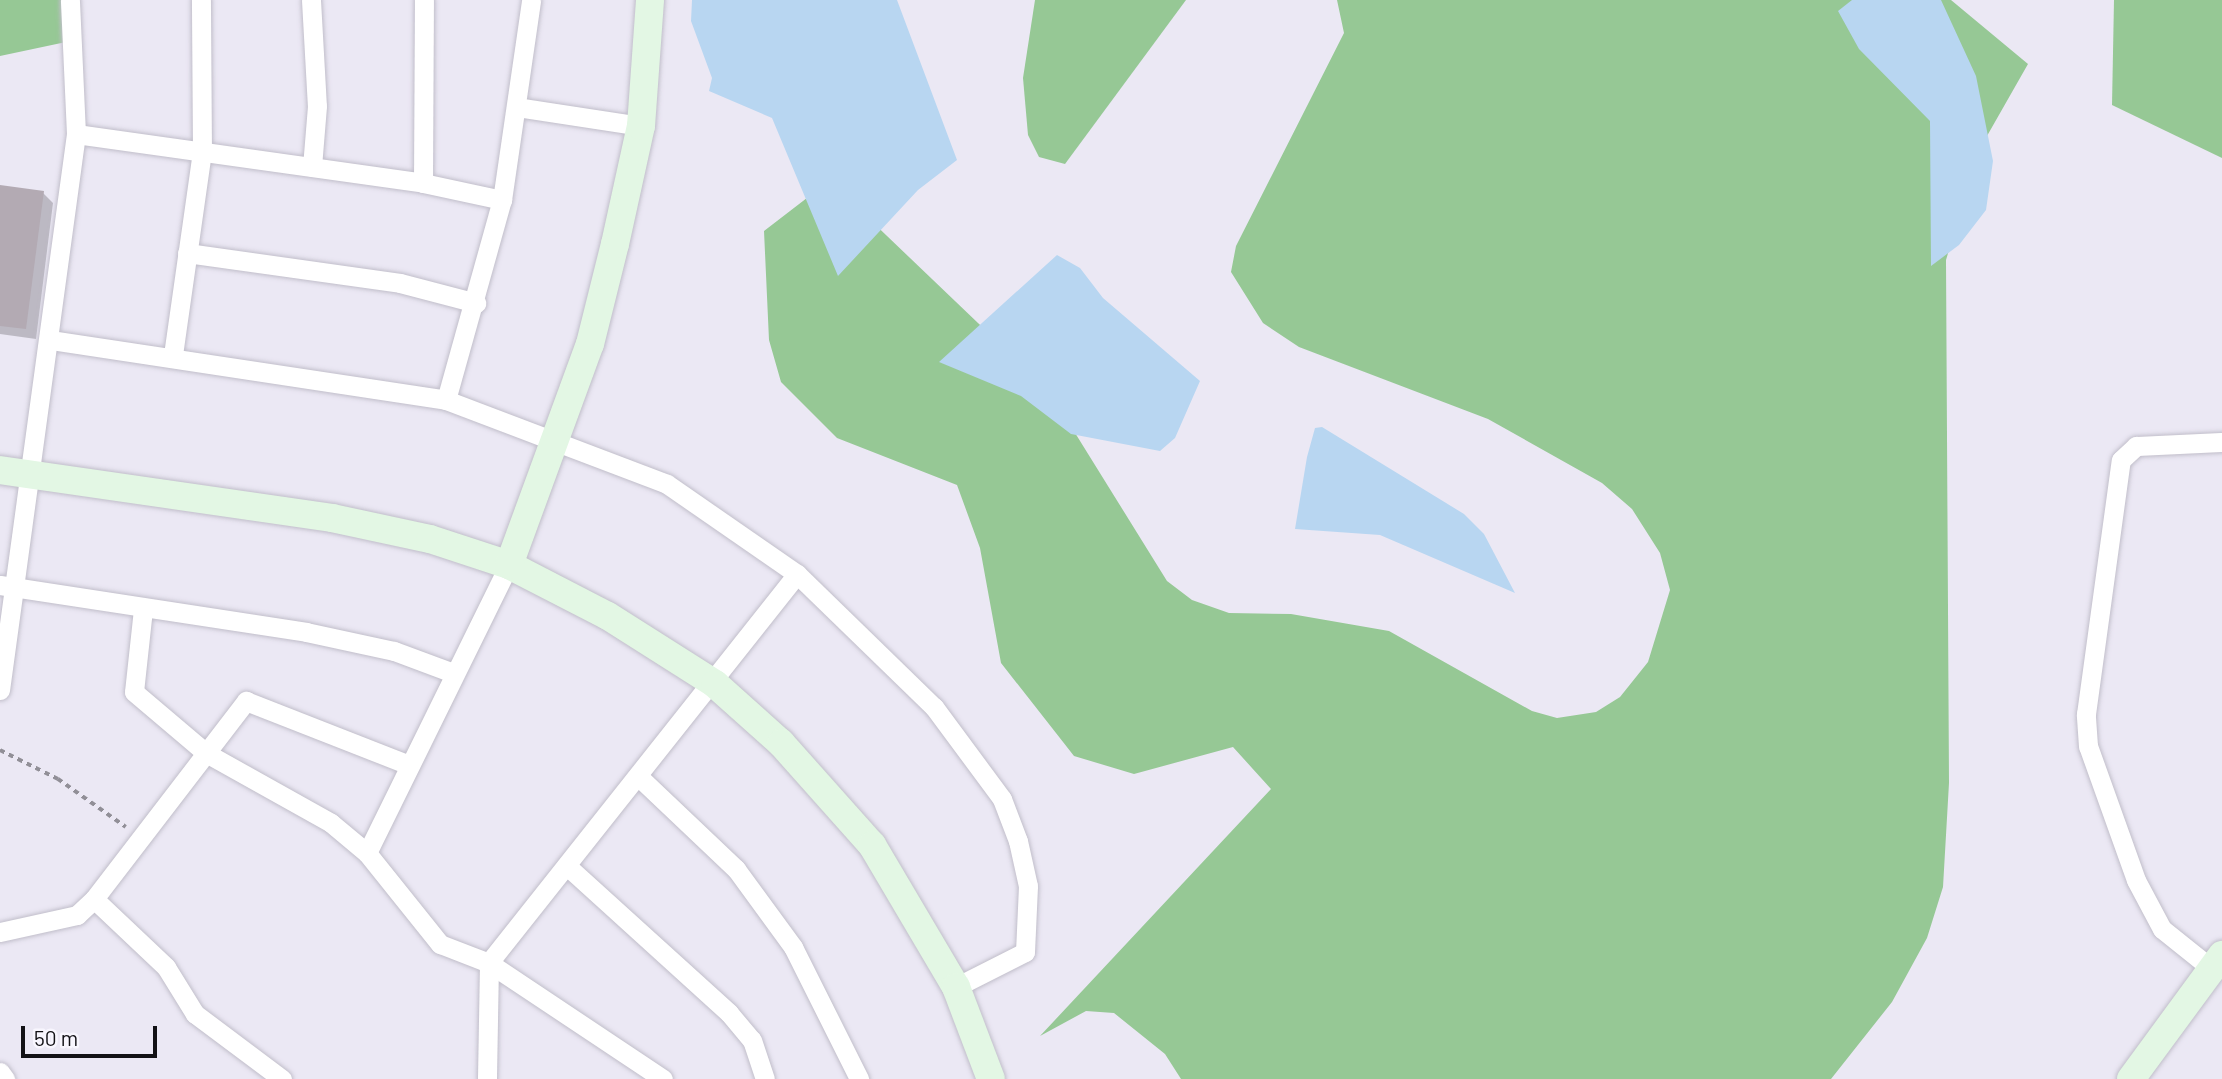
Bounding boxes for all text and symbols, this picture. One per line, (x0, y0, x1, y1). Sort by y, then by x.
scale bar (24, 1012, 161, 1056)
text: 50 m (34, 1025, 78, 1050)

